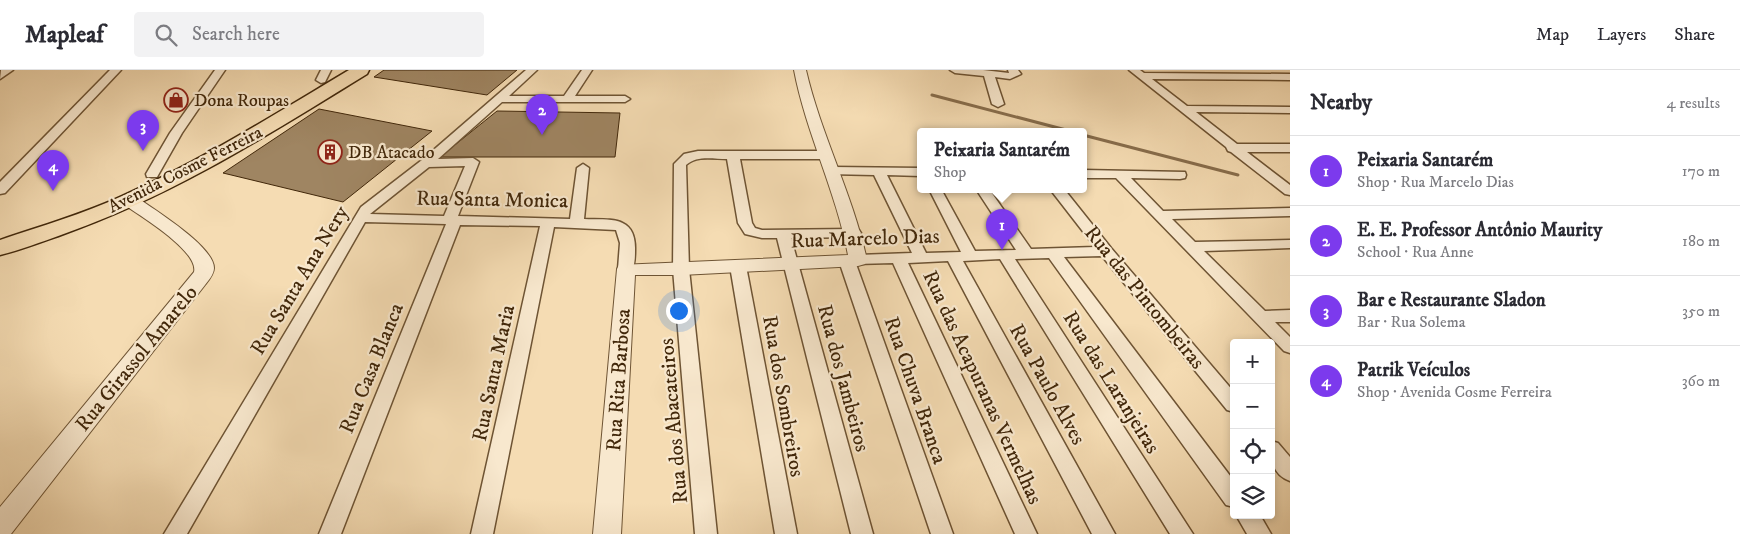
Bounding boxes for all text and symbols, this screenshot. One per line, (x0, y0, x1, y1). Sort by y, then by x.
search box (134, 12, 484, 57)
text: Mapleaf (25, 20, 104, 50)
icon: search (152, 21, 180, 49)
text: Search here (192, 23, 280, 46)
text: Map (1536, 24, 1569, 46)
text: Layers (1597, 24, 1646, 46)
text: Share (1674, 24, 1715, 46)
shop icon: Dona Roupas (163, 87, 189, 113)
place label: Dona Roupas (194, 90, 289, 112)
text: Nearby (1310, 90, 1372, 116)
text: 4 results (1667, 93, 1720, 113)
pin: 2 (526, 94, 558, 135)
pin: 3 (127, 110, 159, 151)
street label: Avenida Cosme Ferreira (105, 121, 267, 218)
popup (917, 128, 1087, 193)
building icon: DB Atacado (317, 139, 343, 165)
text: Peixaria Santarém (934, 139, 1070, 162)
place label: DB Atacado (348, 142, 435, 164)
text: Peixaria Santarém (1357, 149, 1493, 172)
pin: 4 (37, 150, 69, 191)
text: 1 (1323, 161, 1329, 181)
text: 170 m (1682, 161, 1720, 181)
text: Shop (934, 162, 966, 182)
text: Shop · Rua Marcelo Dias (1357, 172, 1514, 192)
street label: Rua Santa Monica (416, 186, 568, 214)
street label: Rua Santa Ana Nery (245, 200, 355, 360)
pin: 1 (986, 209, 1018, 250)
text: E. E. Professor Antônio Maurity (1357, 219, 1602, 242)
street label: Rua das Pintombeiras (1078, 221, 1210, 375)
street label: Rua Marcelo Dias (790, 223, 940, 255)
text: 2 (1322, 231, 1330, 251)
text: 180 m (1682, 231, 1720, 251)
text: School · Rua Anne (1357, 242, 1474, 262)
street label: Rua das Acapuranas Vermelhas (916, 266, 1048, 508)
street label: Rua Girassol Amarelo (70, 280, 204, 437)
text: Bar e Restaurante Sladon (1357, 289, 1546, 312)
your location (666, 298, 692, 324)
street label: Rua Casa Blanca (334, 299, 410, 437)
text: 3 (1323, 301, 1329, 321)
text: 350 m (1682, 301, 1720, 321)
street label: Rua dos Jambeiros (811, 302, 875, 455)
street label: Rua Santa Maria (467, 303, 521, 444)
street label: Rua das Laranjeiras (1057, 306, 1165, 459)
street label: Rua Rita Barbosa (601, 308, 637, 452)
text: Bar · Rua Solema (1357, 312, 1465, 332)
street label: Rua dos Sombreiros (756, 313, 810, 479)
street label: Rua Chuva Branca (878, 313, 952, 467)
street label: Rua Paulo Alves (1003, 320, 1091, 449)
street label: Rua dos Abacateiros (654, 337, 694, 505)
map controls (1230, 339, 1275, 519)
button: + (1230, 339, 1275, 384)
text: Patrik Veículos (1357, 359, 1470, 382)
text: 4 (1321, 371, 1331, 391)
text: 360 m (1682, 371, 1720, 391)
text: Shop · Avenida Cosme Ferreira (1357, 382, 1552, 402)
button: − (1230, 384, 1275, 429)
button: locate (1230, 429, 1275, 474)
button: layers (1230, 474, 1275, 519)

